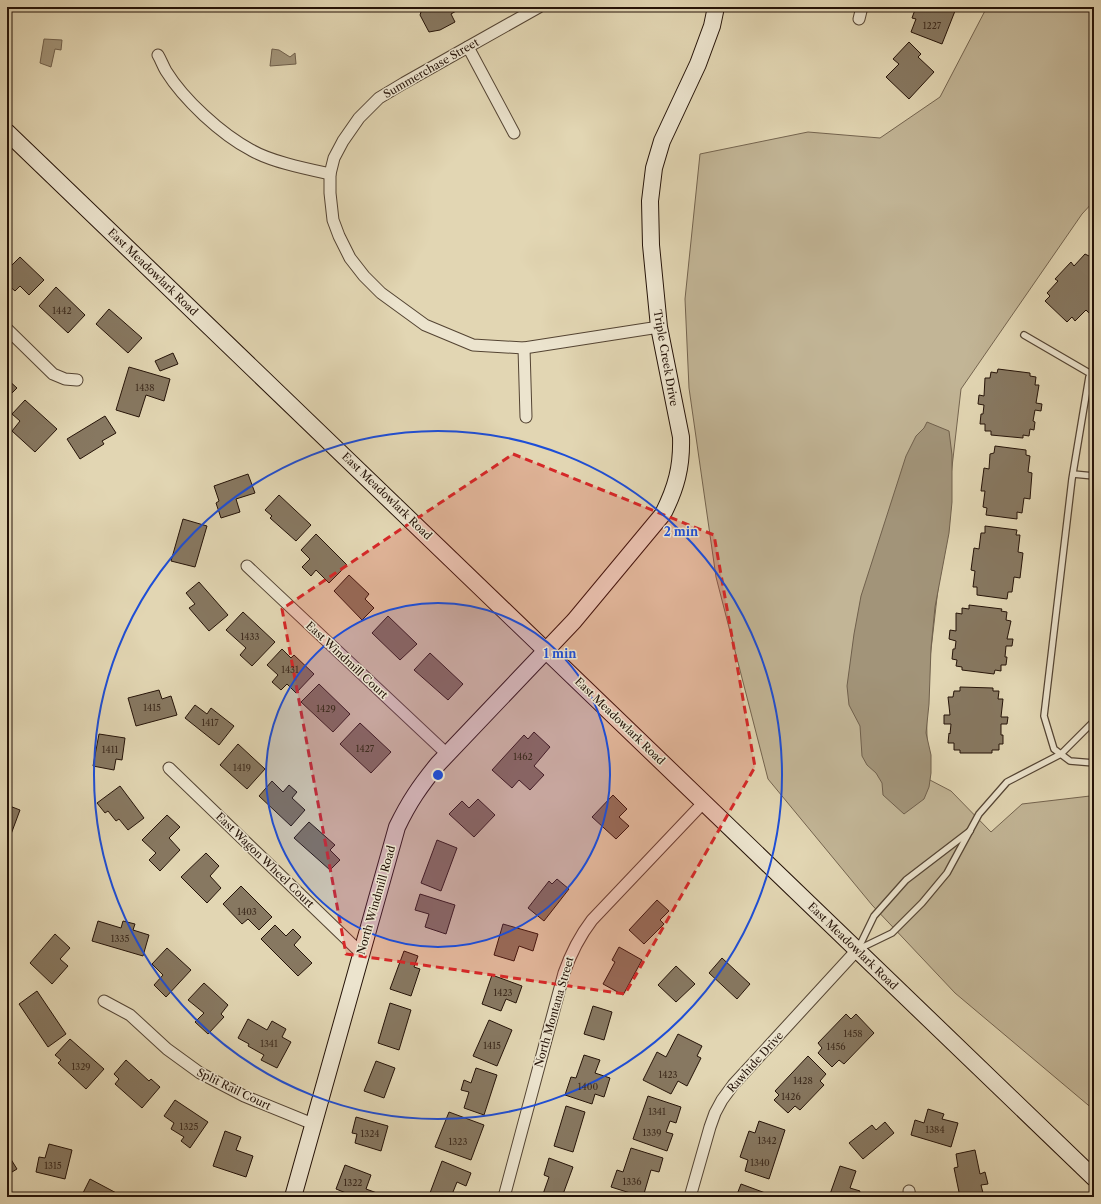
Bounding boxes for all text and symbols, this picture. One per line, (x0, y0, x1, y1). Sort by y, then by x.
house number: 1227 (923, 20, 942, 31)
street label: Summerchase Street (381, 35, 481, 101)
street label: East Meadowlark Road (105, 225, 201, 319)
house number: 1442 (52, 305, 72, 316)
street label: Triple Creek Drive (651, 309, 681, 407)
house number: 1438 (135, 382, 155, 393)
street label: East Meadowlark Road (339, 449, 435, 543)
text: 2 min (664, 524, 699, 539)
street label: East Windmill Court (303, 618, 391, 702)
house number: 1433 (241, 631, 259, 642)
text: 1 min (544, 646, 577, 661)
house number: 1431 (281, 664, 299, 675)
street label: East Meadowlark Road (572, 674, 668, 768)
house number: 1415 (143, 702, 161, 713)
house number: 1429 (316, 703, 336, 714)
house number: 1417 (201, 717, 219, 728)
house number: 1427 (356, 743, 375, 754)
house number: 1411 (102, 744, 118, 755)
house number: 1462 (513, 751, 533, 762)
house number: 1419 (233, 762, 251, 773)
centre of rings (431, 768, 445, 782)
street label: East Wagon Wheel Court (213, 809, 317, 911)
street label: North Windmill Road (354, 844, 398, 956)
street label: East Meadowlark Road (805, 899, 901, 993)
house number: 1403 (237, 906, 257, 917)
house number: 1335 (111, 933, 129, 944)
street label: North Montana Street (531, 955, 577, 1069)
house number: 1423 (493, 987, 513, 998)
house number: 1458 (843, 1028, 863, 1039)
street label: Rawhide Drive (724, 1029, 786, 1095)
house number: 1341 (260, 1038, 278, 1049)
house number: 1415 (483, 1040, 501, 1051)
house number: 1456 (826, 1041, 846, 1052)
house number: 1329 (71, 1061, 91, 1072)
street label: Split Rail Court (195, 1065, 273, 1113)
house number: 1423 (658, 1069, 678, 1080)
house number: 1428 (793, 1075, 813, 1086)
house number: 1400 (578, 1081, 598, 1092)
house number: 1426 (781, 1091, 801, 1102)
house number: 1341 (648, 1106, 666, 1117)
house number: 1325 (180, 1121, 199, 1132)
house number: 1384 (925, 1124, 945, 1135)
house number: 1339 (643, 1127, 661, 1138)
house number: 1324 (360, 1128, 380, 1139)
house number: 1342 (757, 1135, 777, 1146)
house number: 1323 (449, 1136, 467, 1147)
house number: 1340 (750, 1157, 770, 1168)
house number: 1315 (44, 1160, 62, 1171)
house number: 1336 (623, 1176, 641, 1187)
house number: 1322 (343, 1177, 363, 1188)

